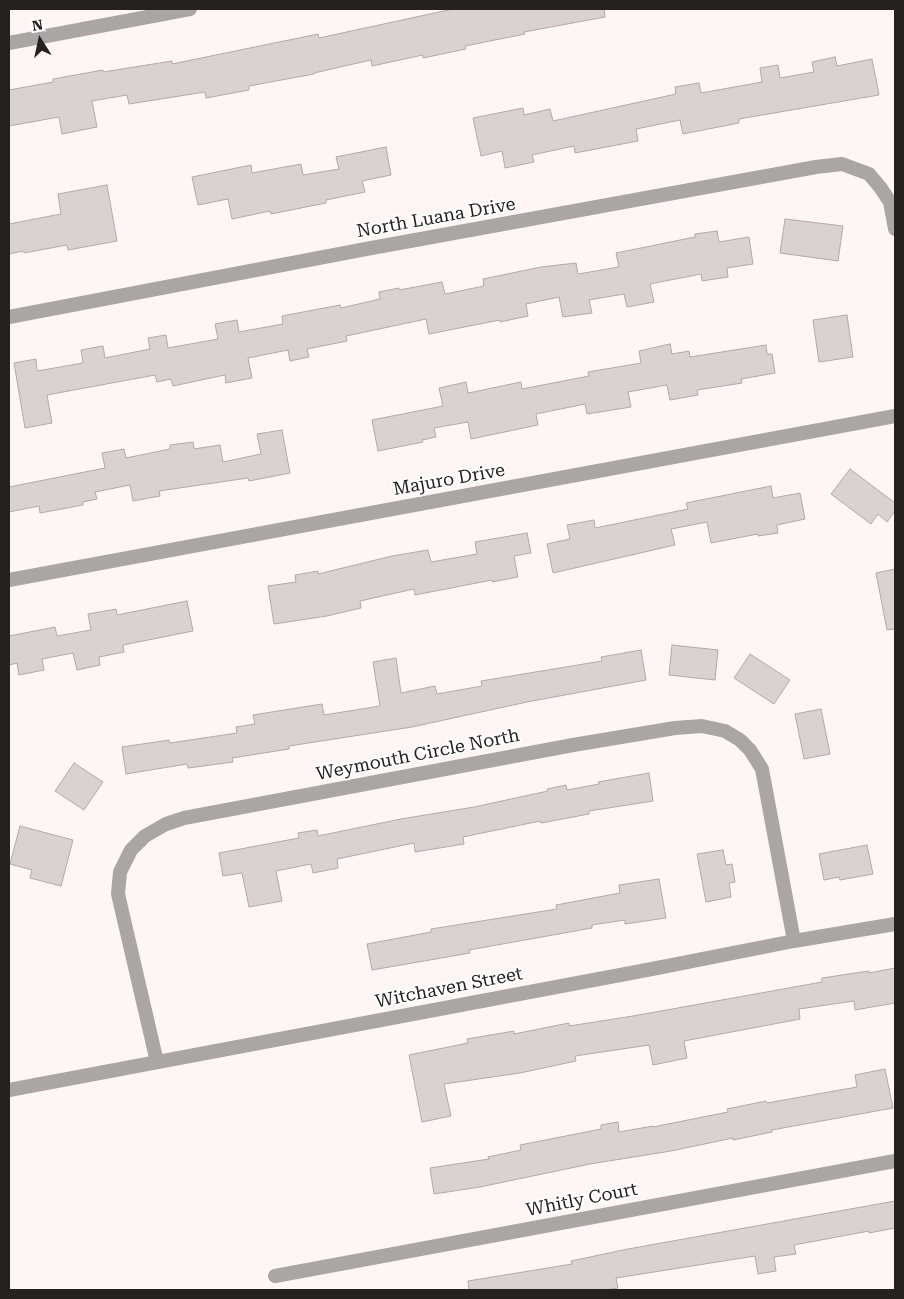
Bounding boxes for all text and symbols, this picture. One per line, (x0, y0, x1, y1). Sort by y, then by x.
north arrow (15, 15, 65, 65)
text: N (31, 16, 44, 34)
street label: North Luana Drive (355, 193, 517, 243)
street label: Majuro Drive (391, 460, 507, 500)
street label: Weymouth Circle North (314, 725, 522, 785)
street label: Witchaven Street (374, 963, 524, 1013)
street label: Whitly Court (524, 1179, 640, 1221)

